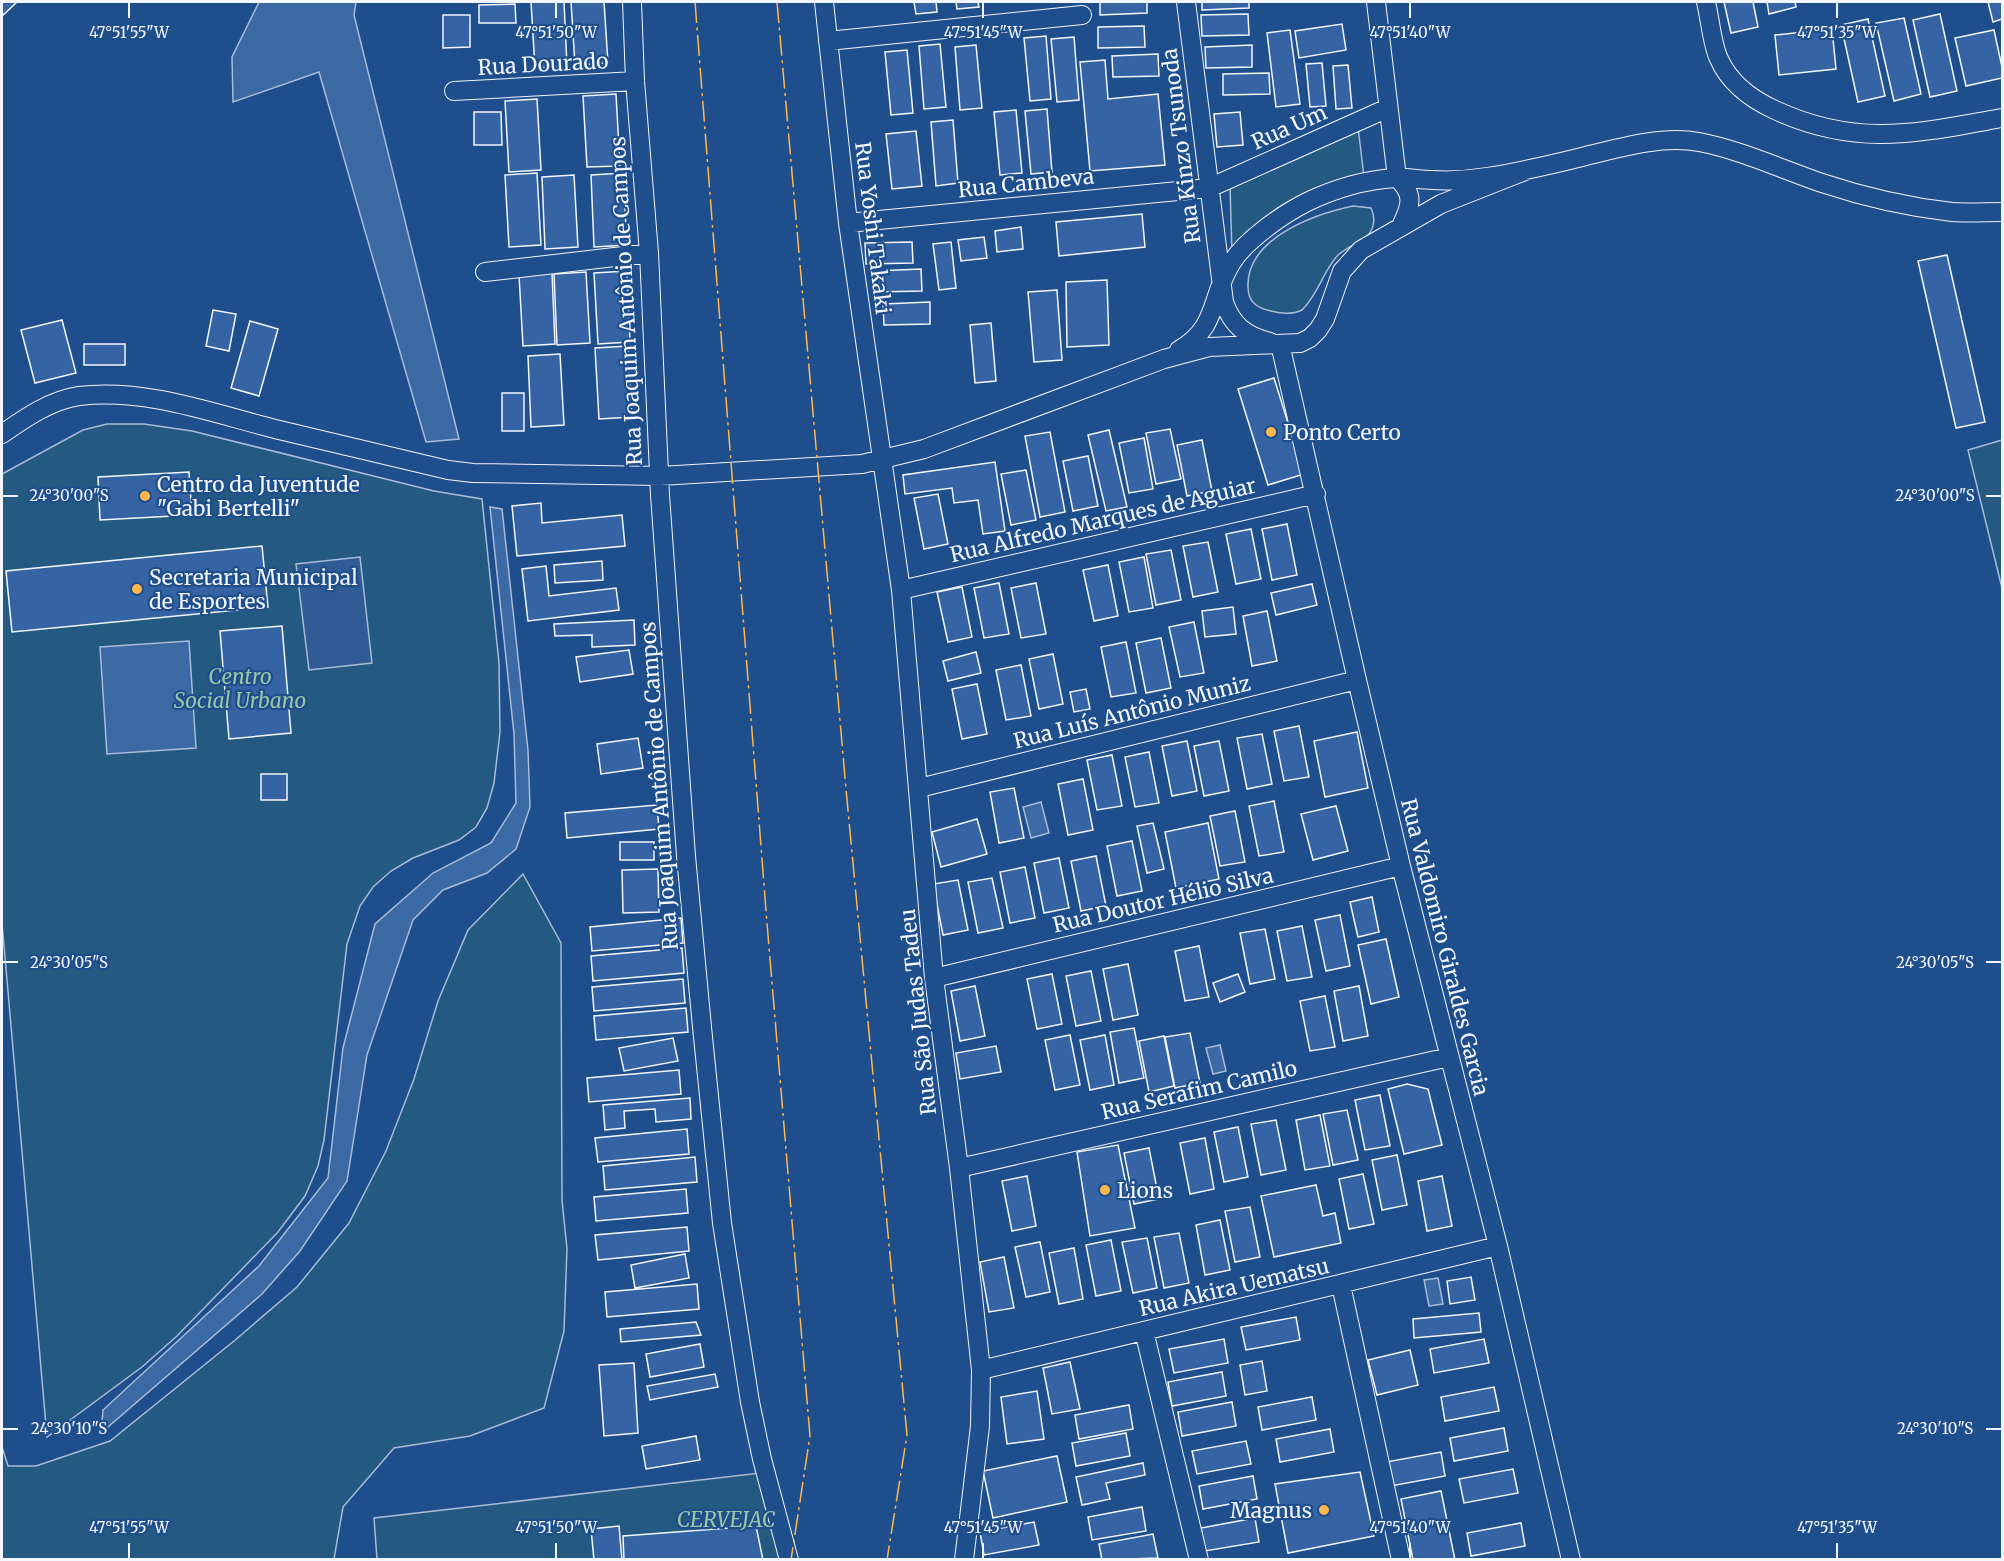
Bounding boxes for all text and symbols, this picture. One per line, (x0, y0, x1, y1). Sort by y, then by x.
text: 47°51'55"W (89, 23, 170, 42)
text: 47°51'50"W (515, 23, 598, 42)
text: 47°51'45"W (944, 23, 1023, 42)
text: 47°51'40"W (1369, 23, 1452, 42)
text: 47°51'35"W (1797, 23, 1878, 42)
street label: Rua Dourado (477, 47, 609, 81)
street label: Rua Kinzo Tsunoda (1156, 47, 1206, 245)
street label: Rua Um (1247, 98, 1331, 156)
street label: Rua Joaquim Antônio de Campos (604, 136, 648, 466)
street label: Rua Yoshi Takaki (849, 140, 897, 316)
street label: Rua Cambeva (957, 162, 1095, 204)
place label: Ponto Certo (1283, 419, 1401, 446)
marker: Ponto Certo (1264, 425, 1278, 439)
place label: Centro da Juventude "Gabi Bertelli" (157, 471, 360, 522)
street label: Rua Alfredo Marques de Aguiar (947, 472, 1259, 568)
text: 24°30'00"S (29, 486, 109, 505)
text: 24°30'00"S (1895, 486, 1975, 505)
marker: Centro da Juventude "Gabi Bertelli" (138, 489, 152, 503)
place label: Secretaria Municipal de Esportes (149, 564, 358, 615)
marker: Secretaria Municipal de Esportes (130, 582, 144, 596)
street label: Rua Joaquim Antônio de Campos (634, 621, 684, 951)
park label: Centro Social Urbano (174, 663, 306, 714)
street label: Rua Luís Antônio Muniz (1011, 669, 1253, 755)
street label: Rua Valdomiro Giraldes Garcia (1395, 796, 1495, 1098)
street label: Rua Doutor Hélio Silva (1050, 861, 1276, 939)
street label: Rua São Judas Tadeu (894, 907, 942, 1117)
text: 24°30'05"S (30, 953, 108, 972)
text: 24°30'05"S (1896, 953, 1974, 972)
street label: Rua Serafim Camilo (1098, 1054, 1300, 1126)
place label: Lions (1117, 1177, 1173, 1204)
marker: Lions (1098, 1183, 1112, 1197)
street label: Rua Akira Uematsu (1136, 1252, 1332, 1322)
text: 24°30'10"S (31, 1419, 107, 1438)
text: 24°30'10"S (1897, 1419, 1973, 1438)
place label: Magnus (1230, 1497, 1312, 1524)
marker: Magnus (1317, 1503, 1331, 1517)
park label: CERVEJAC (677, 1506, 776, 1533)
text: 47°51'55"W (89, 1518, 170, 1537)
text: 47°51'50"W (515, 1518, 598, 1537)
text: 47°51'45"W (944, 1518, 1023, 1537)
text: 47°51'40"W (1369, 1518, 1452, 1537)
text: 47°51'35"W (1797, 1518, 1878, 1537)

